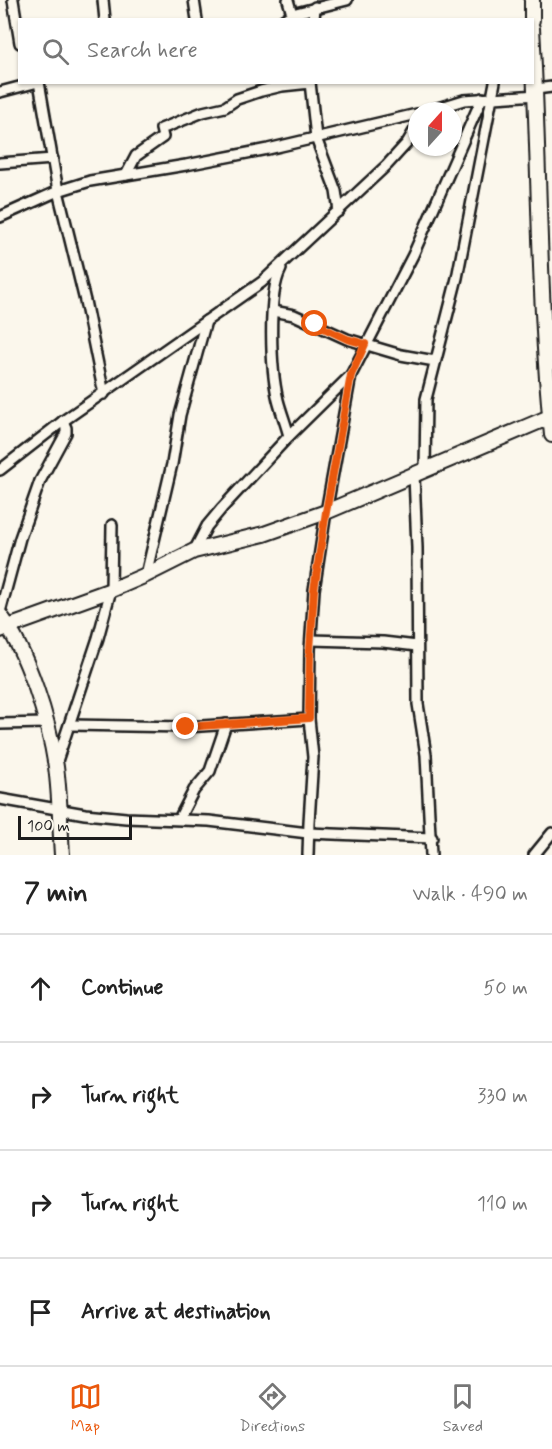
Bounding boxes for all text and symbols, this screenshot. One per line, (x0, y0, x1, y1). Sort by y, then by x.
search box (18, 18, 534, 84)
icon: search (39, 35, 72, 68)
text: Search here (87, 37, 198, 65)
north arrow (408, 102, 462, 156)
route start (301, 310, 327, 336)
route end (172, 713, 198, 739)
scale bar (18, 813, 132, 840)
text: 100 m (27, 816, 70, 837)
text: 7 min (24, 877, 88, 911)
text: Walk · 490 m (413, 881, 528, 908)
icon: ahead (24, 972, 57, 1005)
text: Continue (81, 974, 163, 1002)
text: 50 m (483, 975, 528, 1002)
icon: right (24, 1080, 57, 1113)
text: Turn right (81, 1082, 179, 1110)
text: 330 m (477, 1083, 528, 1110)
icon: right (24, 1188, 57, 1221)
text: Turn right (81, 1190, 179, 1218)
text: 110 m (477, 1191, 528, 1218)
icon: arrive (24, 1296, 57, 1329)
text: Arrive at destination (81, 1298, 271, 1326)
tab: Map (69, 1380, 102, 1437)
tab: Directions (239, 1380, 305, 1437)
tab: Saved (443, 1380, 483, 1437)

